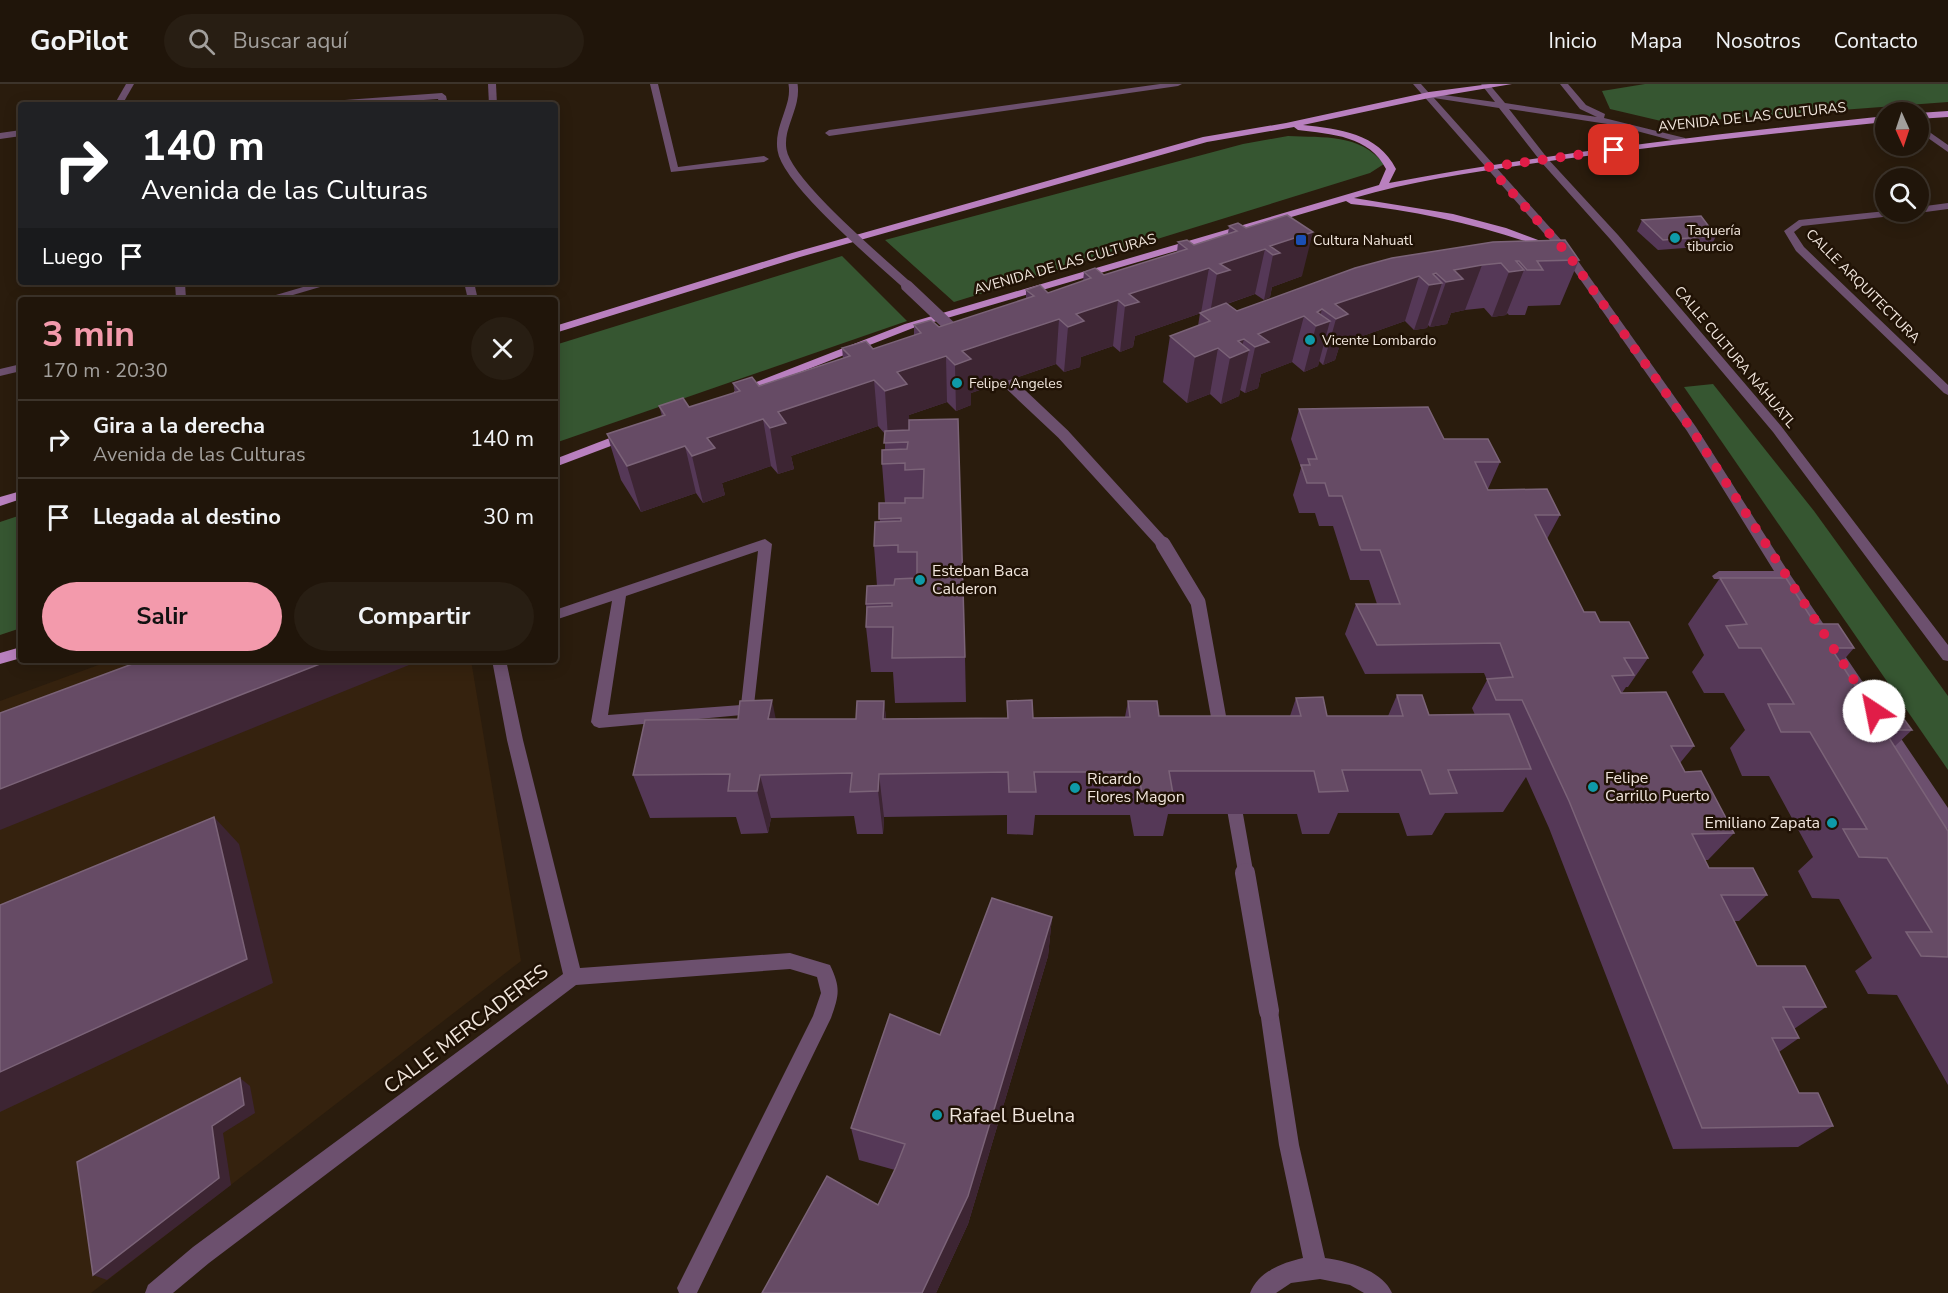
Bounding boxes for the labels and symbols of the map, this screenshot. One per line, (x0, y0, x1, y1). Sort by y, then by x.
street label: AVENIDA DE LAS CULTURAS (1657, 98, 1847, 136)
north arrow (1875, 102, 1929, 156)
pin (1588, 124, 1639, 175)
place label: Taquería tiburcio (1687, 221, 1741, 256)
street label: CALLE ARQUITECTURA (1802, 225, 1924, 347)
street label: AVENIDA DE LAS CULTURAS (972, 229, 1159, 299)
place label: Cultura Nahuatl (1313, 231, 1414, 250)
marker: Taquería tiburcio (1668, 231, 1682, 245)
marker: Cultura Nahuatl (1294, 233, 1308, 247)
street label: CALLE CULTURA NÁHUATL (1670, 282, 1800, 432)
place label: Vicente Lombardo (1321, 331, 1436, 350)
marker: Vicente Lombardo (1303, 333, 1317, 347)
place label: Felipe Angeles (969, 374, 1063, 393)
marker: Felipe Angeles (950, 376, 964, 390)
place label: Esteban Baca Calderon (932, 560, 1029, 600)
marker: Esteban Baca Calderon (913, 573, 927, 587)
position arrow (1842, 679, 1906, 743)
place label: Felipe Carrillo Puerto (1605, 767, 1710, 807)
place label: Ricardo Flores Magon (1087, 768, 1185, 808)
marker: Felipe Carrillo Puerto (1586, 780, 1600, 794)
marker: Ricardo Flores Magon (1068, 781, 1082, 795)
place label: Emiliano Zapata (1705, 812, 1820, 834)
marker: Emiliano Zapata (1825, 816, 1839, 830)
street label: CALLE MERCADERES (378, 958, 554, 1100)
place label: Rafael Buelna (949, 1102, 1075, 1129)
marker: Rafael Buelna (930, 1108, 944, 1122)

